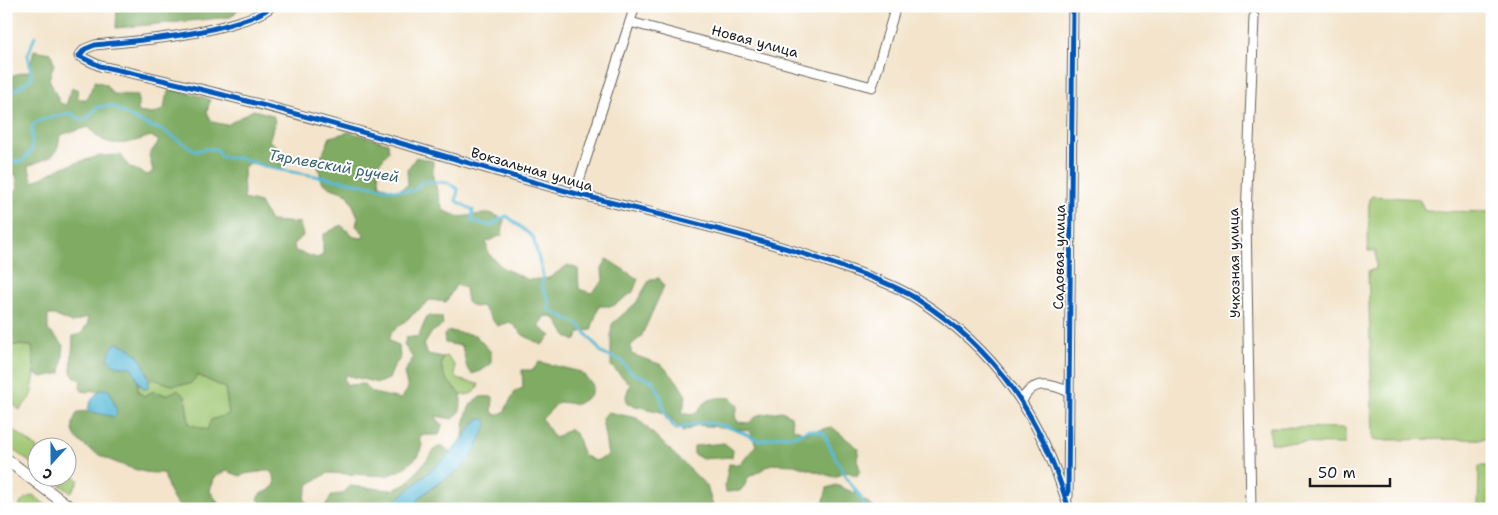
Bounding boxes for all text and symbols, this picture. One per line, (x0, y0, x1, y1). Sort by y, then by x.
street label: Новая улица (709, 21, 801, 61)
street label: Вокзальная улица (469, 143, 595, 195)
water label: Тярлевский ручей (267, 145, 401, 187)
street label: Садовая улица (1049, 204, 1069, 310)
street label: Учхозная улица (1224, 207, 1244, 318)
north arrow (28, 438, 78, 488)
scale bar (1310, 455, 1390, 487)
text: 50 m (1318, 463, 1356, 483)
text: С (40, 464, 55, 484)

